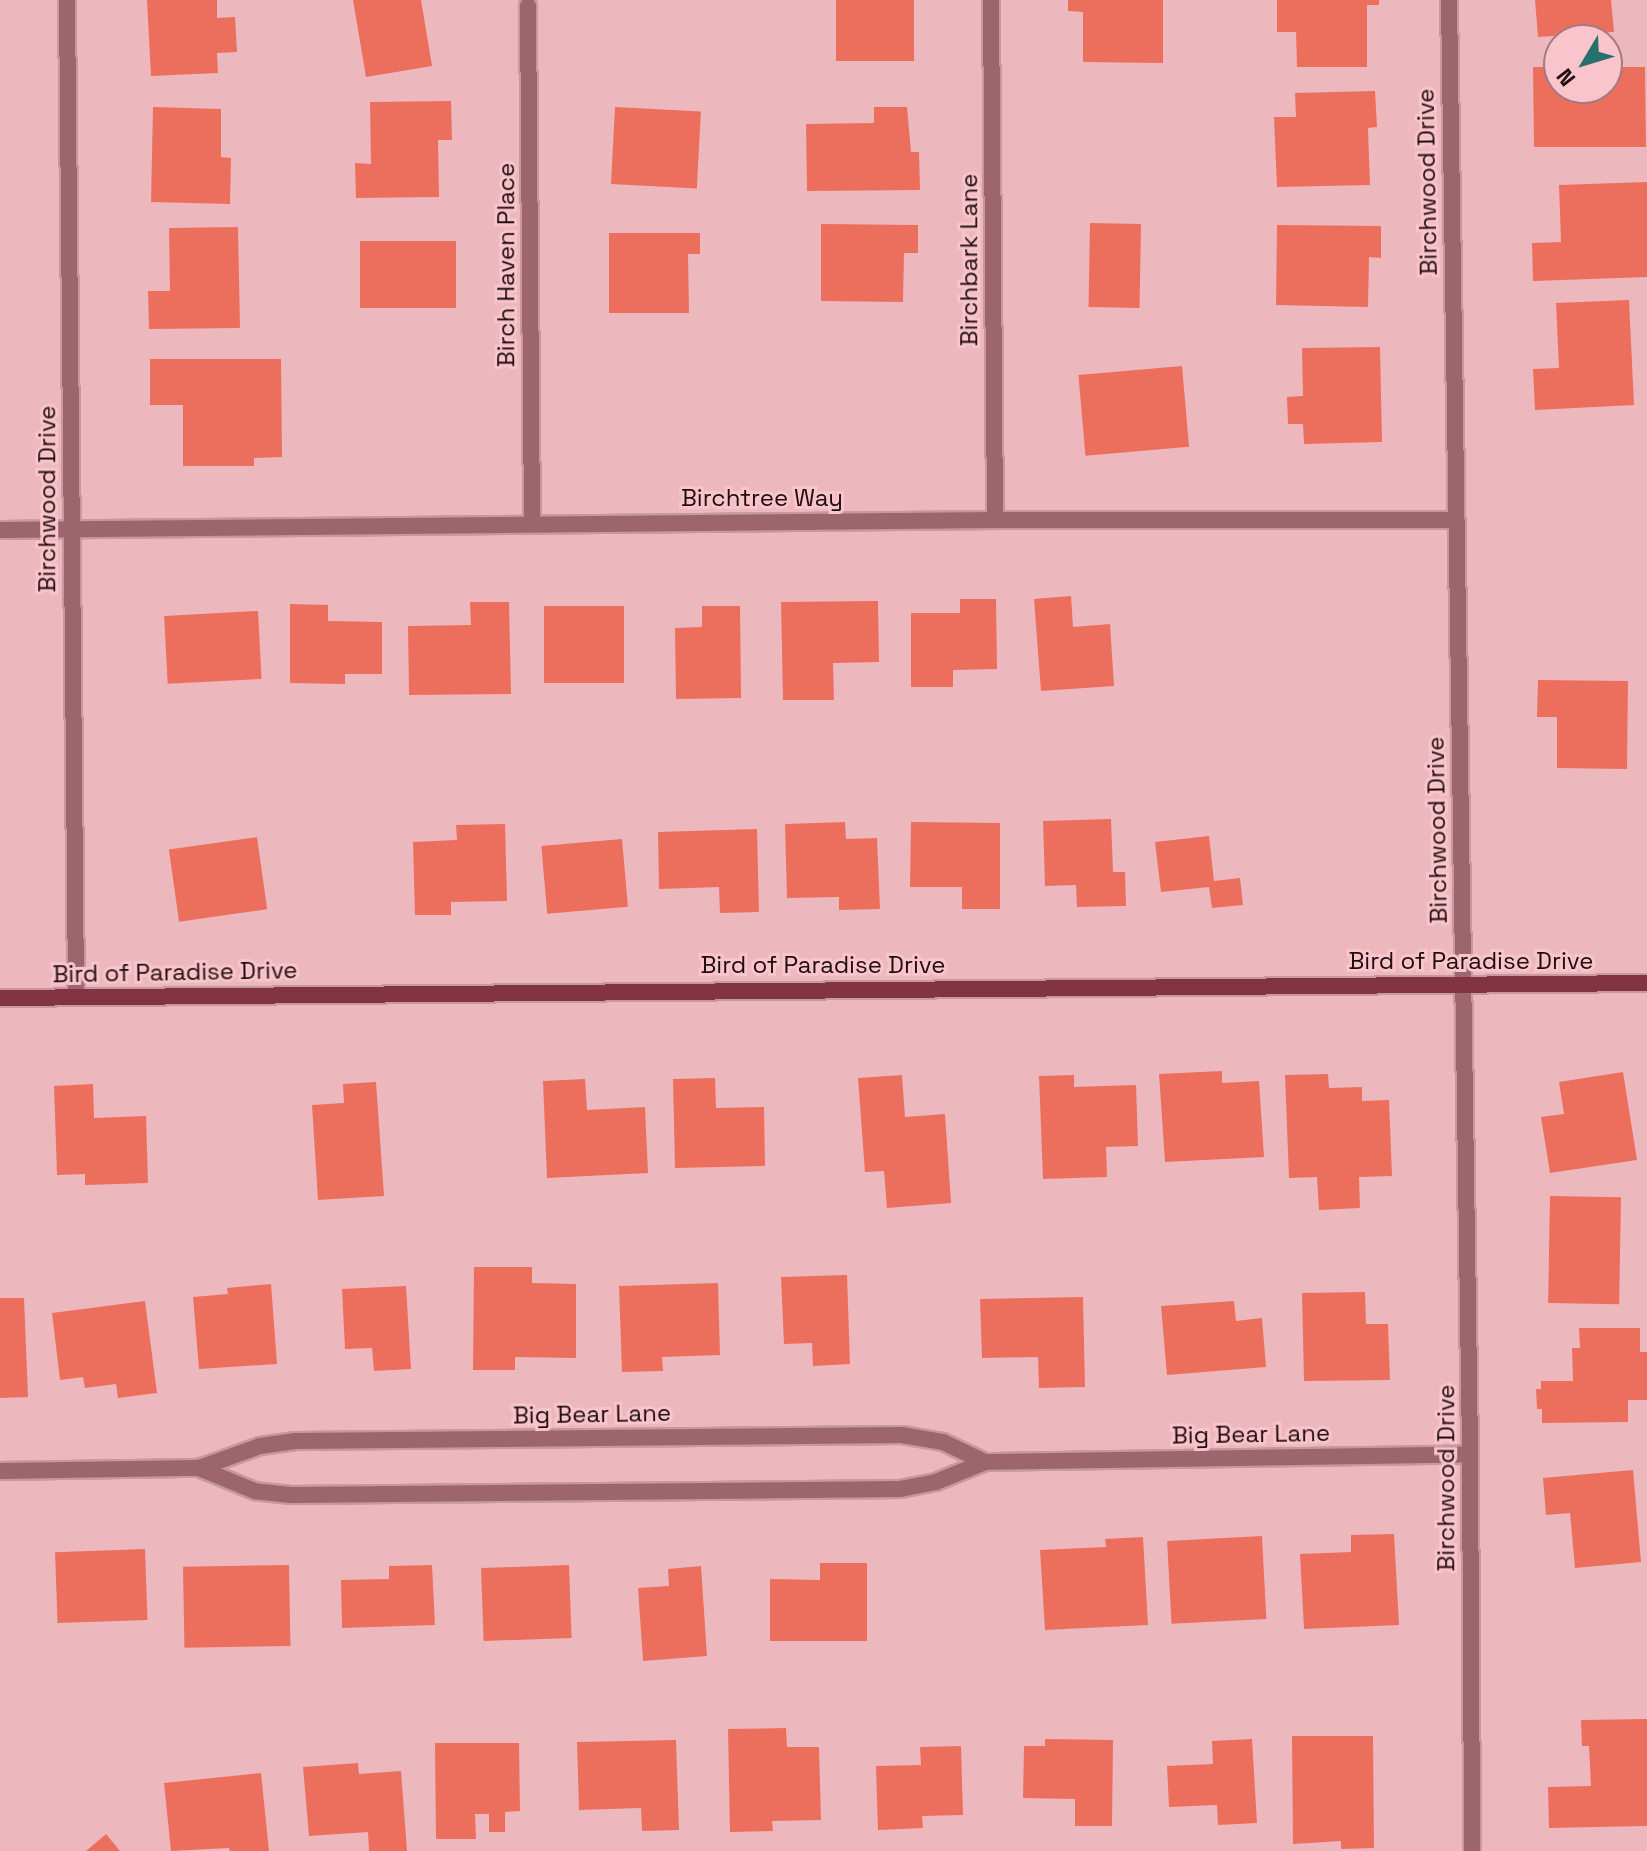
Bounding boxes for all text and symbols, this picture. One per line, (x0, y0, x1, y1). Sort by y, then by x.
north arrow (1543, 24, 1623, 104)
text: N (1550, 63, 1581, 92)
street label: Birchwood Drive (1411, 88, 1443, 276)
street label: Birch Haven Place (492, 163, 520, 367)
street label: Birchbark Lane (955, 174, 983, 346)
street label: Birchwood Drive (33, 405, 61, 593)
street label: Birchtree Way (681, 484, 843, 512)
street label: Birchwood Drive (1421, 736, 1453, 924)
street label: Bird of Paradise Drive (1348, 947, 1594, 975)
street label: Bird of Paradise Drive (700, 951, 946, 979)
street label: Bird of Paradise Drive (52, 955, 298, 989)
street label: Birchwood Drive (1432, 1384, 1460, 1572)
street label: Big Bear Lane (513, 1398, 671, 1430)
street label: Big Bear Lane (1172, 1418, 1330, 1450)

